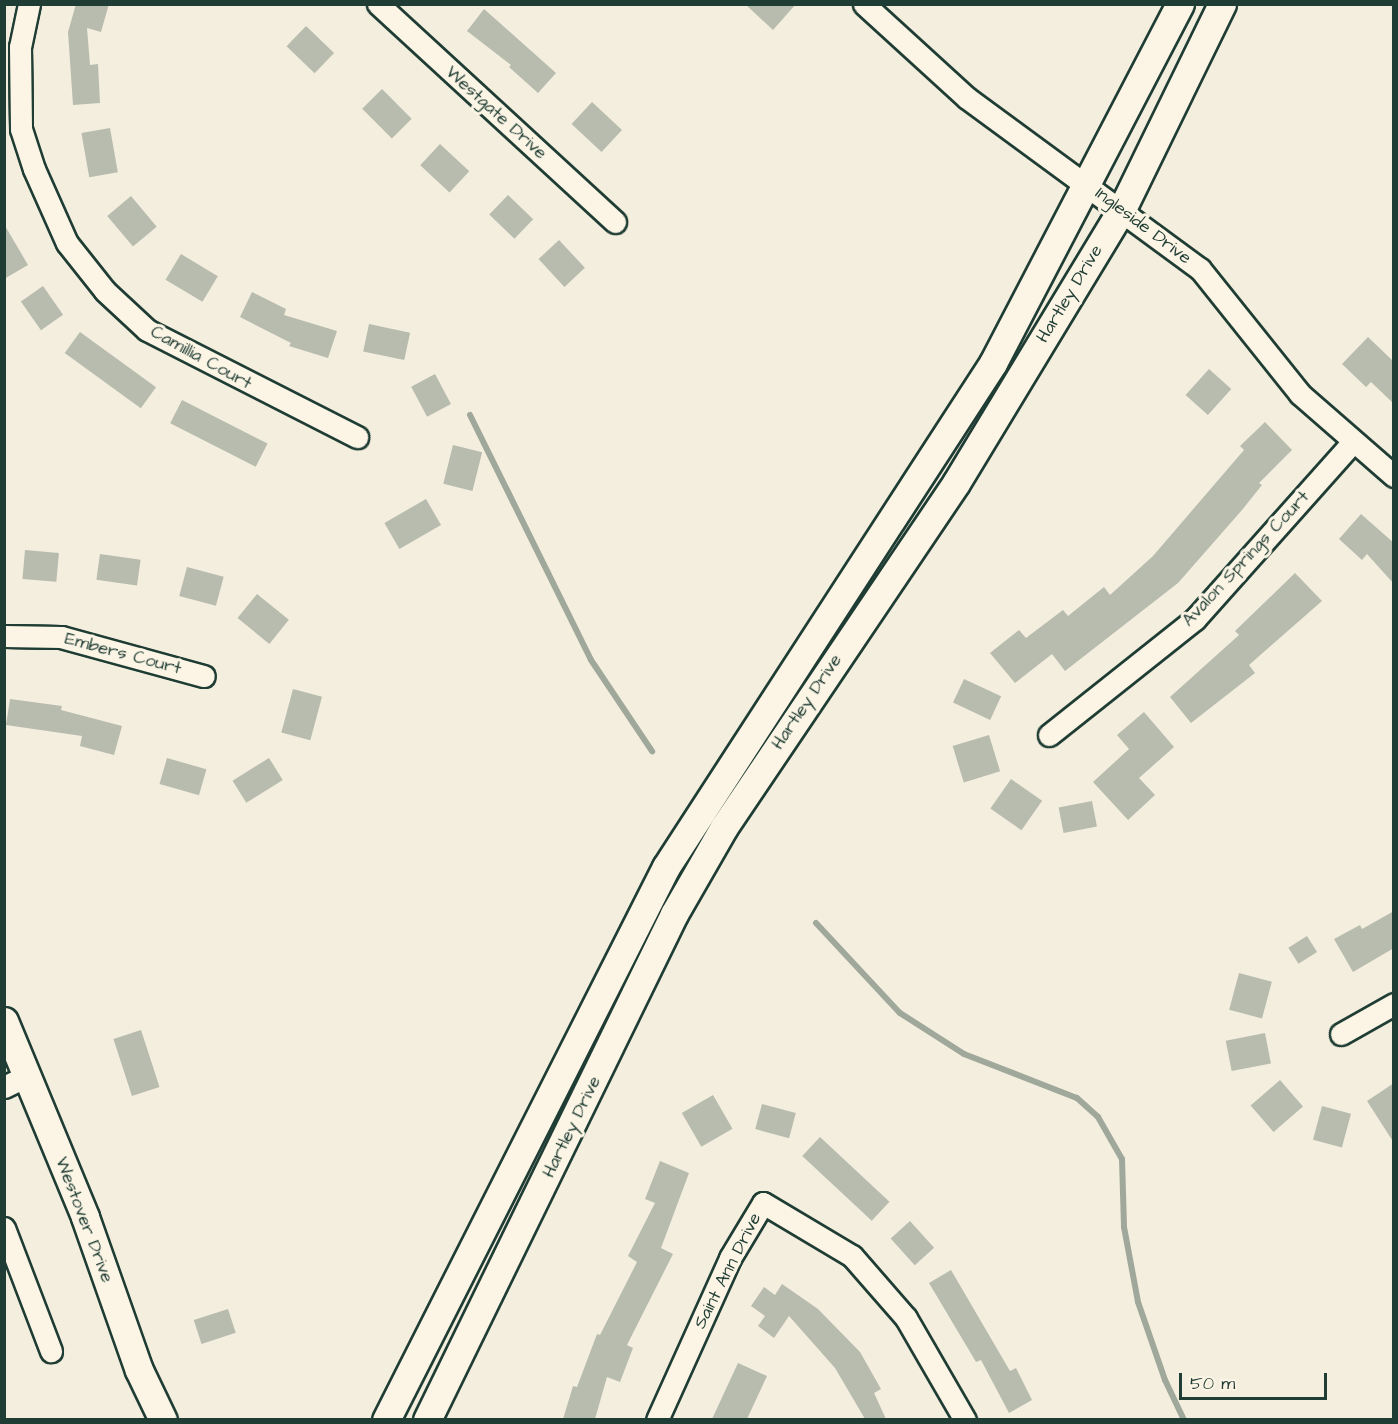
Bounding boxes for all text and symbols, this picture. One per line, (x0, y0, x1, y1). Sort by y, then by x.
street label: Westgate Drive (441, 62, 551, 164)
street label: Ingleside Drive (1091, 183, 1195, 269)
street label: Hartley Drive (1032, 241, 1108, 347)
street label: Camillia Court (147, 321, 255, 395)
street label: Avalon Springs Court (1178, 487, 1314, 631)
street label: Embers Court (62, 628, 184, 680)
street label: Hartley Drive (767, 650, 847, 754)
street label: Hartley Drive (538, 1073, 606, 1181)
street label: Westover Drive (50, 1154, 118, 1286)
street label: Saint Ann Drive (690, 1209, 766, 1333)
scale bar (1182, 1361, 1330, 1399)
text: 50 m (1190, 1371, 1235, 1396)

